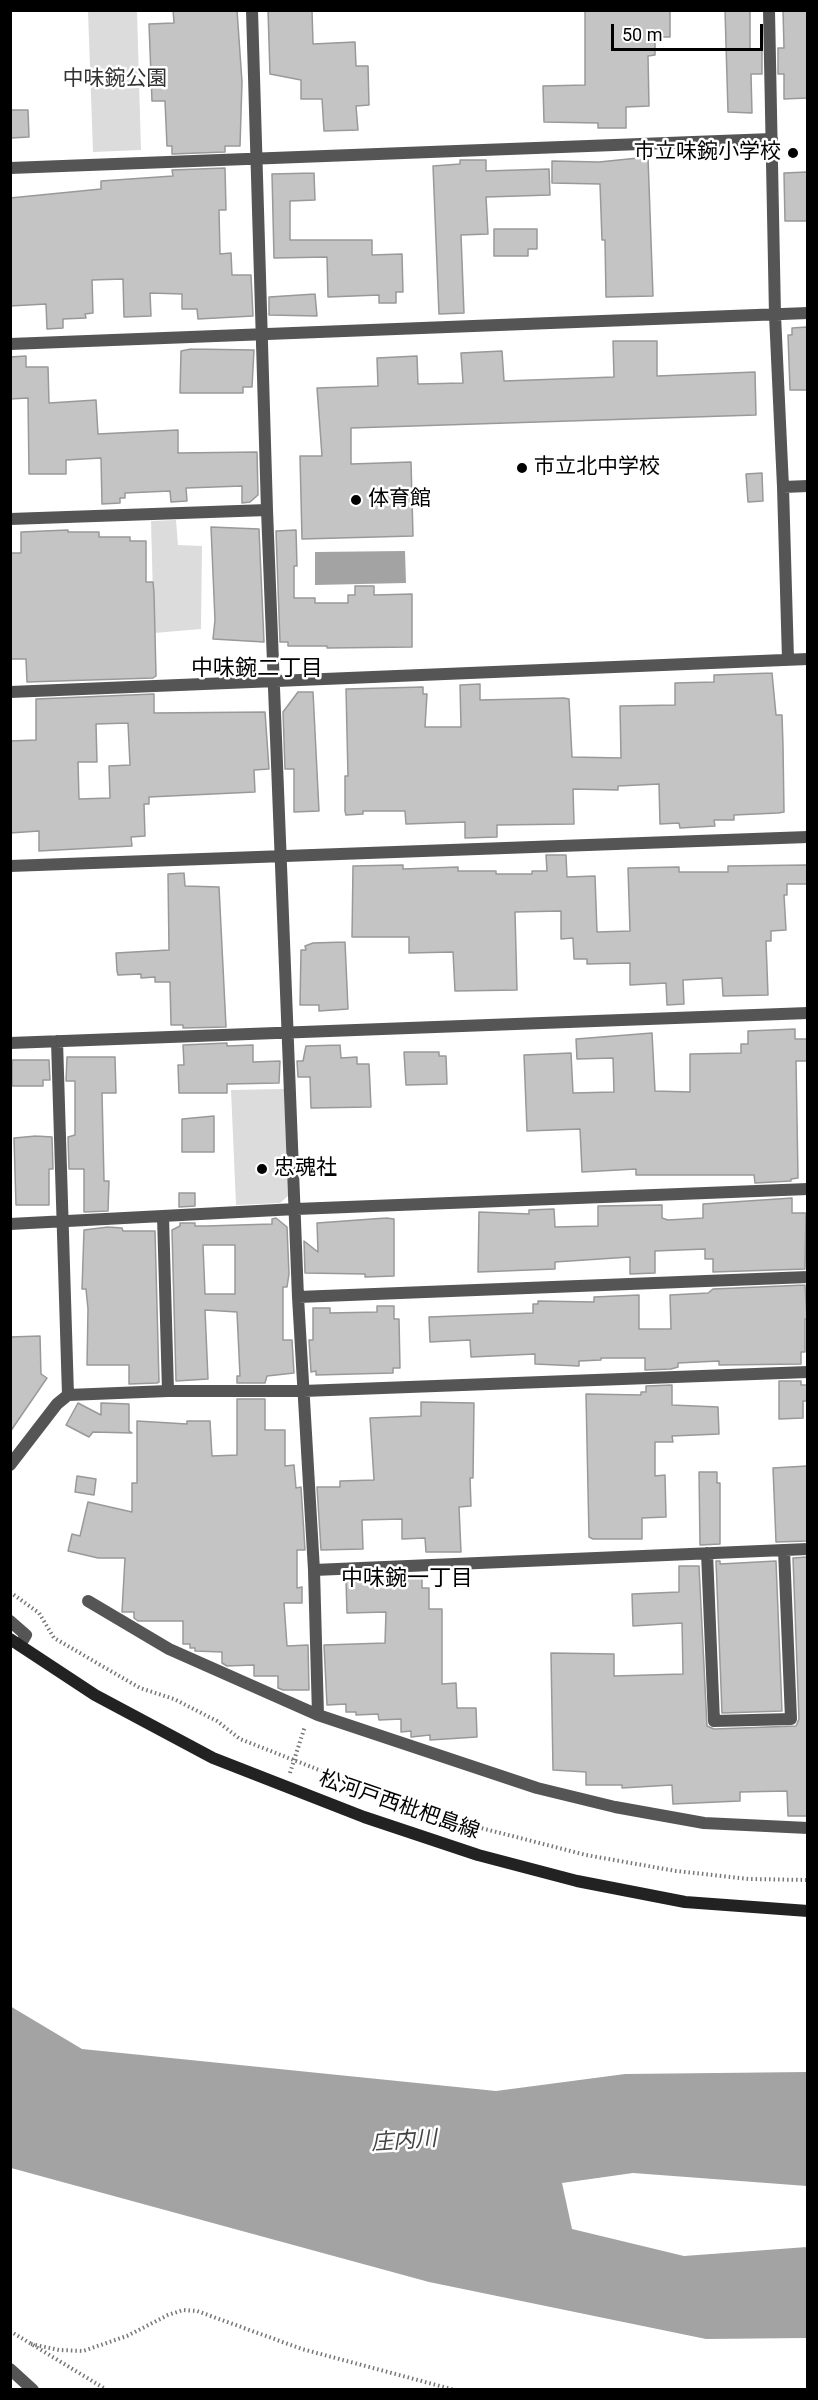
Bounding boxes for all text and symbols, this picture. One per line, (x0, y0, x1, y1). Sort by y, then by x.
scale bar (614, 12, 766, 50)
text: 50 m (622, 24, 662, 45)
park label: 中味鋺公園 (63, 67, 167, 93)
place label: 市立味鋺小学校 (634, 140, 781, 166)
marker: 市立味鋺小学校 (786, 146, 800, 160)
place label: 市立北中学校 (534, 455, 660, 481)
marker: 市立北中学校 (515, 461, 529, 475)
place label: 体育館 (368, 487, 431, 513)
marker: 体育館 (349, 493, 363, 507)
district label: 中味鋺二丁目 (191, 656, 323, 682)
place label: 忠魂社 (274, 1156, 337, 1182)
marker: 忠魂社 (255, 1162, 269, 1176)
district label: 中味鋺一丁目 (341, 1566, 473, 1592)
street label: 松河戸西枇杷島線 (315, 1767, 483, 1845)
water label: 庄内川 (370, 2127, 438, 2157)

